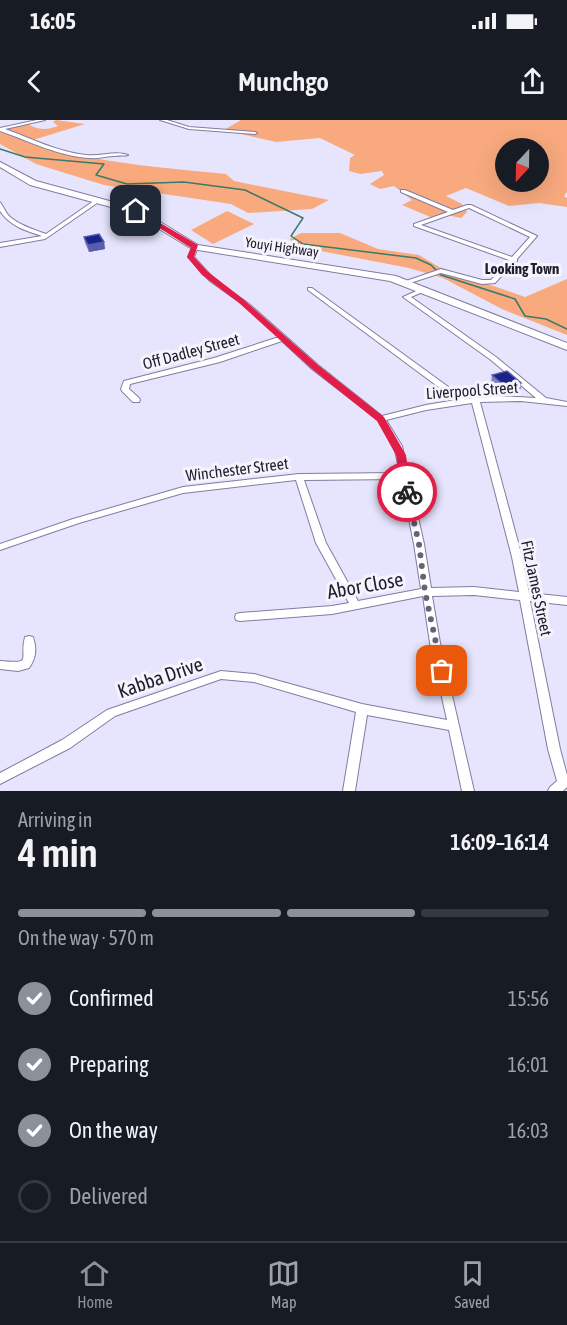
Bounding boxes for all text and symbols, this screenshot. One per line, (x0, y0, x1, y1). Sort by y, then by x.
text: 16:05 (30, 8, 76, 34)
icon: back (18, 65, 51, 98)
icon: share (516, 65, 549, 98)
text: Munchgo (238, 66, 329, 97)
north arrow (495, 138, 549, 192)
map controls (495, 138, 549, 192)
pin (110, 185, 161, 236)
icon: home (119, 194, 152, 227)
street label: Youyi Highway (244, 234, 320, 260)
district label: Looking Town (485, 260, 559, 277)
street label: Off Dadley Street (141, 329, 242, 374)
street label: Liverpool Street (425, 378, 519, 403)
street label: Winchester Street (185, 454, 290, 484)
courier (377, 462, 437, 522)
icon: bike (391, 476, 424, 509)
street label: Fitz James Street (518, 539, 556, 638)
street label: Abor Close (325, 567, 405, 603)
pin (416, 645, 467, 696)
street label: Kabba Drive (114, 652, 206, 702)
icon: bag (425, 654, 458, 687)
text: Arriving in (18, 808, 92, 831)
text: 16:09–16:14 (450, 829, 549, 855)
text: 4 min (18, 831, 98, 875)
text: On the way · 570 m (18, 926, 154, 949)
icon: check (18, 982, 51, 1015)
text: Confirmed (69, 985, 154, 1011)
text: 15:56 (508, 987, 549, 1010)
icon: check (18, 1048, 51, 1081)
text: Preparing (69, 1051, 149, 1077)
text: 16:01 (507, 1053, 549, 1076)
icon: check (18, 1114, 51, 1147)
text: On the way (69, 1117, 158, 1143)
text: 16:03 (507, 1119, 549, 1142)
text: Delivered (69, 1183, 148, 1209)
tab: Home (77, 1257, 113, 1311)
tab: Map (267, 1257, 300, 1311)
tab: Saved (454, 1257, 490, 1311)

